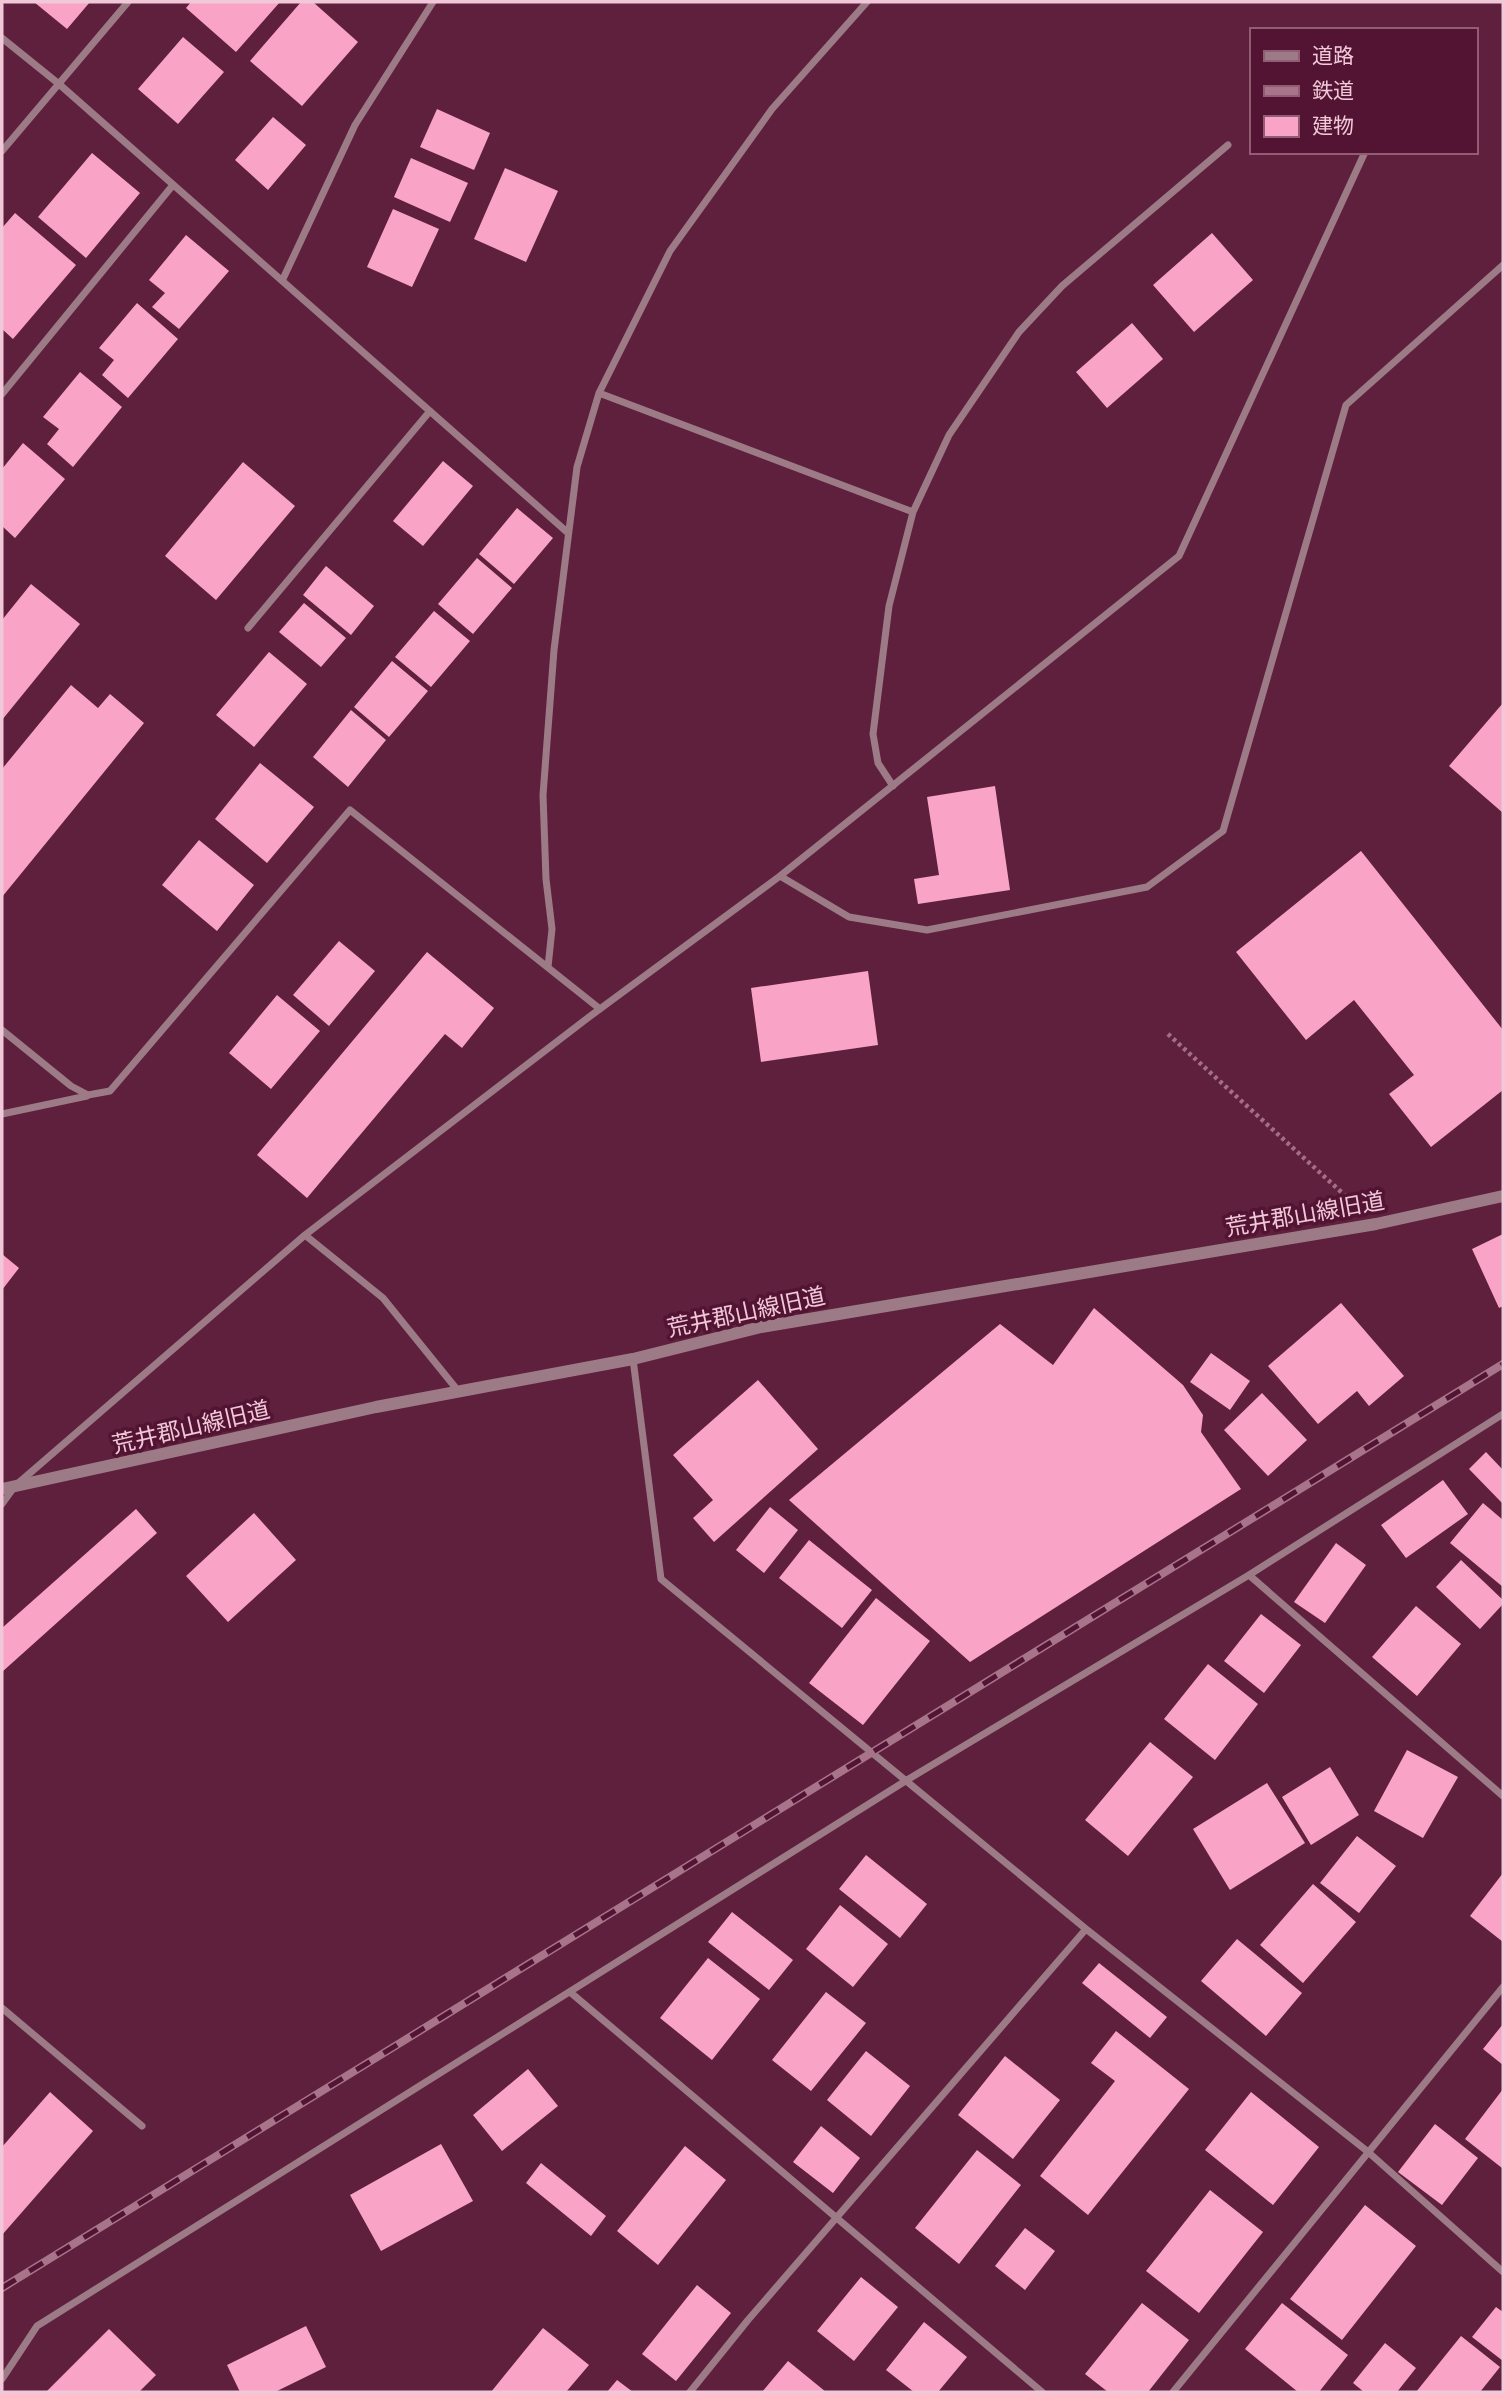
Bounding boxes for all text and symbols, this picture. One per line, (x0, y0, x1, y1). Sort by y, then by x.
legend (1250, 28, 1477, 154)
text: 道路 (1312, 44, 1354, 67)
text: 鉄道 (1312, 79, 1354, 102)
text: 建物 (1312, 114, 1354, 137)
street label: 荒井郡山線旧道 (1223, 1187, 1387, 1241)
street label: 荒井郡山線旧道 (665, 1283, 827, 1341)
street label: 荒井郡山線旧道 (110, 1396, 272, 1458)

